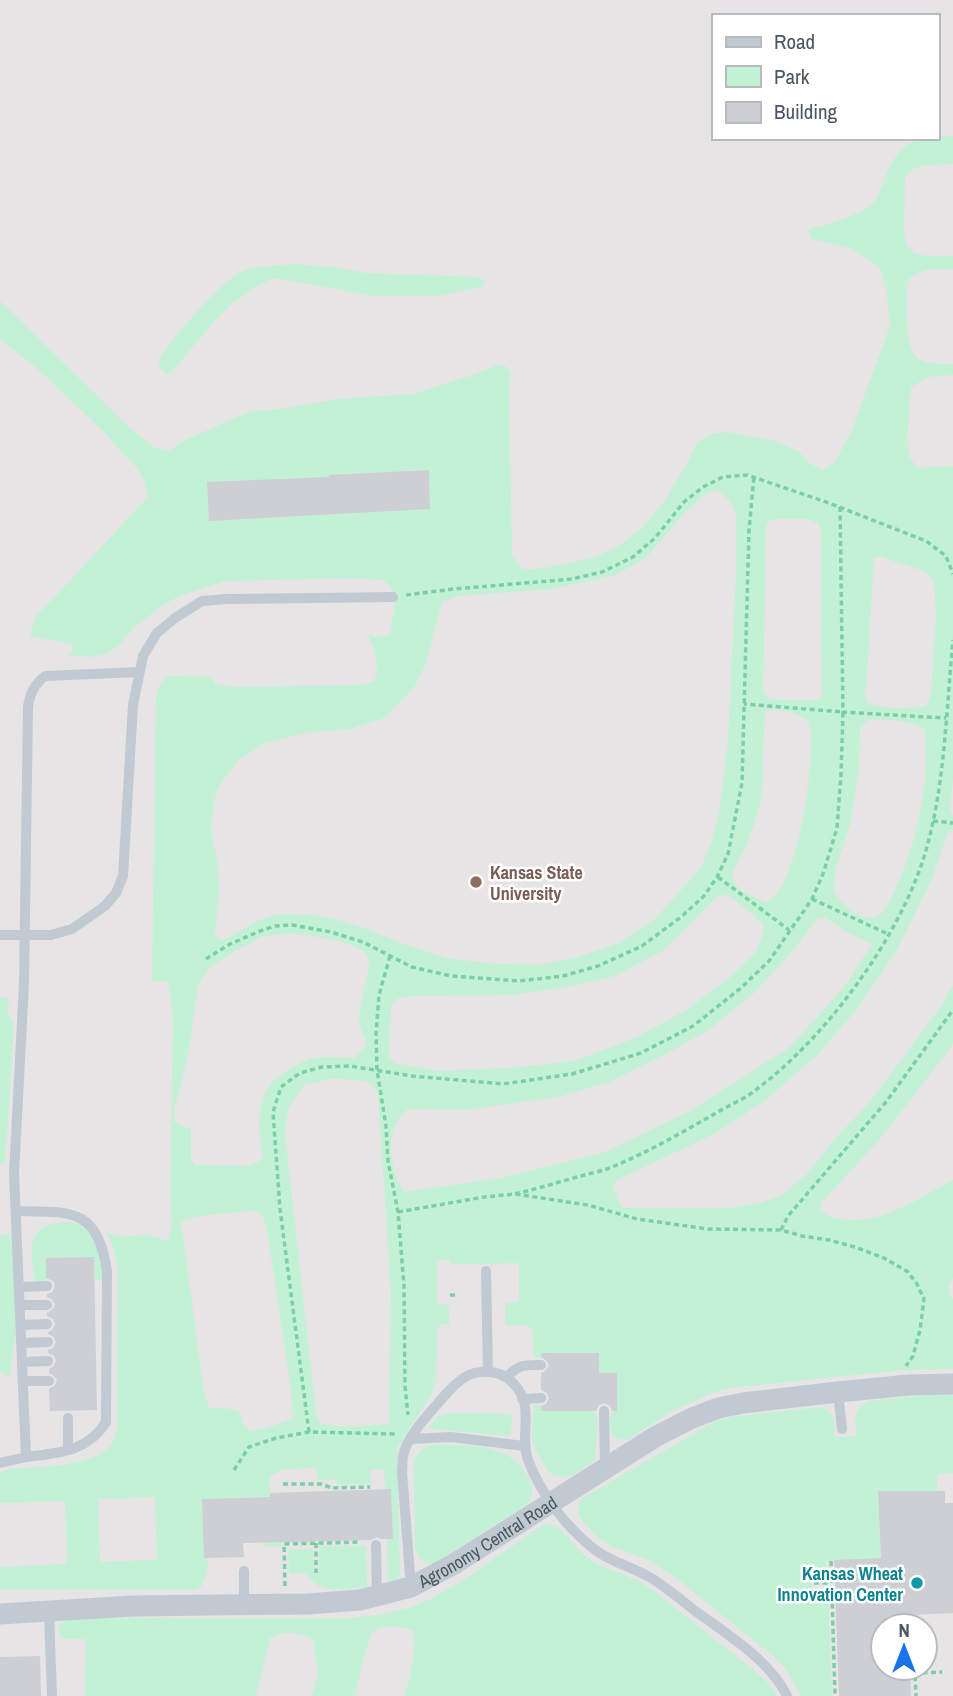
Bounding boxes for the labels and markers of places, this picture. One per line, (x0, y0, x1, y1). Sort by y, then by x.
place label: Kansas State University (490, 860, 583, 906)
marker: Kansas State University (468, 874, 484, 890)
place label: Kansas Wheat Innovation Center (778, 1561, 903, 1607)
marker: Kansas Wheat Innovation Center (909, 1575, 925, 1591)

